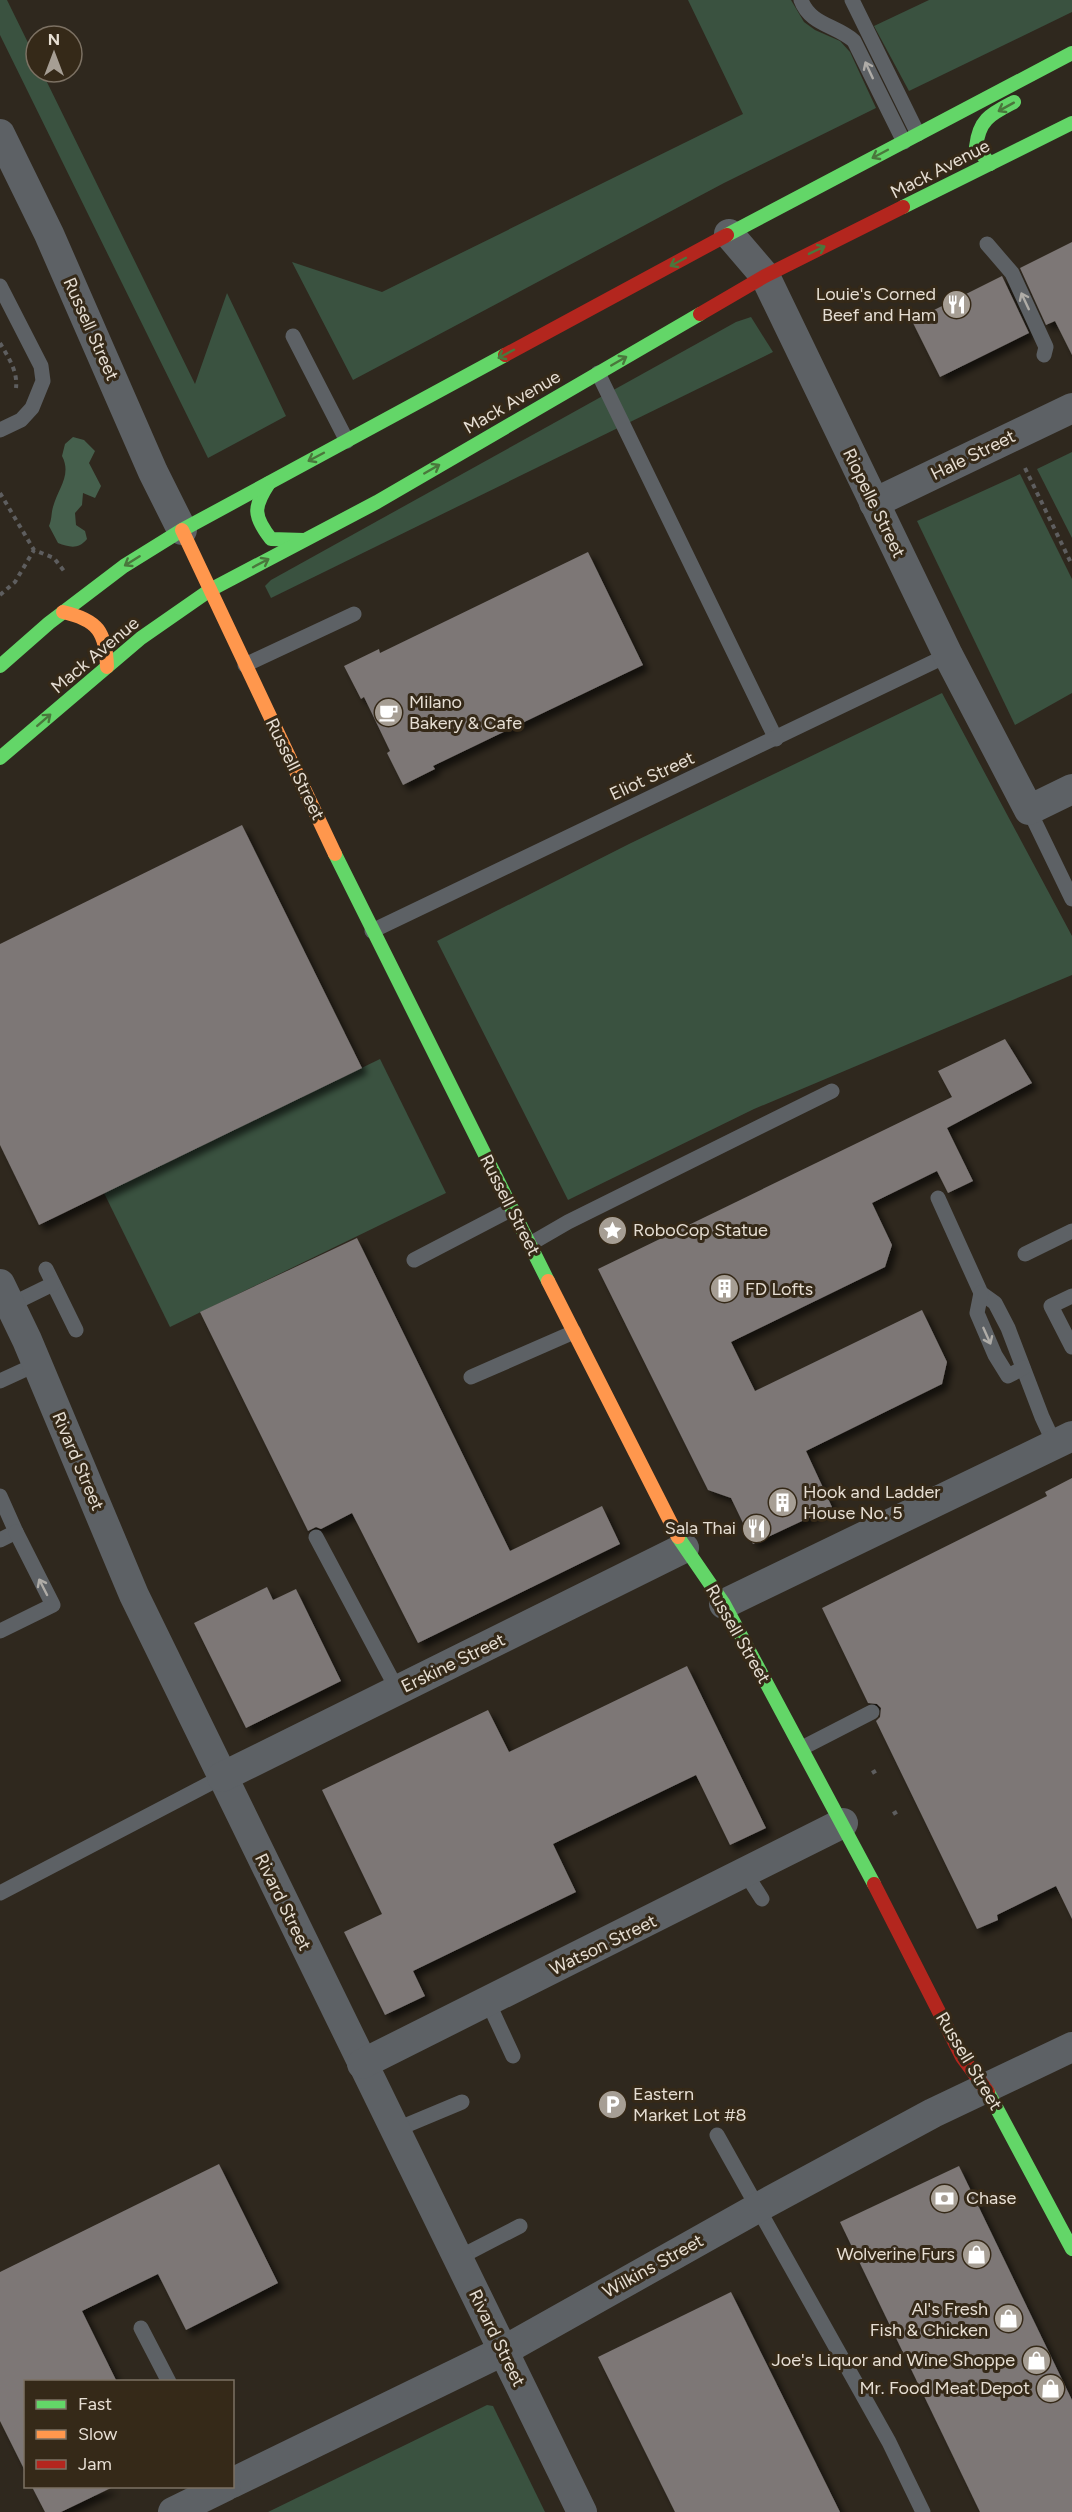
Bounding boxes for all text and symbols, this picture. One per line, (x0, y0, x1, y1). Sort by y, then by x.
north arrow (24, 24, 84, 84)
text: N (48, 30, 60, 49)
one-way arrow (863, 62, 875, 80)
one-way arrow (998, 101, 1015, 113)
street label: Mack Avenue (887, 135, 993, 203)
one-way arrow (872, 148, 889, 160)
one-way arrow (808, 244, 826, 256)
one-way arrow (669, 257, 687, 268)
street label: Russell Street (58, 274, 124, 384)
place label: Louie's Corned Beef and Ham (816, 283, 936, 326)
restaurant icon: Louie's Corned Beef and Ham (941, 288, 973, 320)
one-way arrow (1018, 293, 1030, 311)
one-way arrow (498, 348, 515, 360)
one-way arrow (610, 355, 627, 367)
street label: Mack Avenue (460, 365, 564, 439)
street label: Hale Street (927, 425, 1019, 485)
street label: Riopelle Street (838, 445, 910, 561)
one-way arrow (308, 451, 325, 463)
one-way arrow (424, 463, 441, 475)
one-way arrow (124, 555, 141, 567)
one-way arrow (252, 557, 270, 568)
street label: Mack Avenue (46, 612, 144, 698)
place label: Milano Bakery & Cafe (409, 691, 522, 734)
cafe icon: Milano Bakery & Cafe (372, 696, 404, 728)
one-way arrow (36, 713, 51, 727)
street label: Russell Street (261, 714, 329, 824)
street label: Eliot Street (606, 747, 698, 805)
street label: Russell Street (475, 1151, 545, 1259)
place icon: RoboCop Statue (596, 1214, 628, 1246)
place label: RoboCop Statue (633, 1219, 768, 1241)
building icon: FD Lofts (708, 1273, 740, 1305)
place label: FD Lofts (745, 1278, 813, 1300)
one-way arrow (982, 1326, 993, 1345)
street label: Rivard Street (47, 1408, 109, 1514)
place label: Hook and Ladder House No. 5 (803, 1481, 940, 1524)
building icon: Hook and Ladder House No. 5 (766, 1486, 798, 1518)
restaurant icon: Sala Thai (741, 1512, 773, 1544)
place label: Sala Thai (665, 1517, 736, 1539)
one-way arrow (37, 1578, 49, 1596)
street label: Russell Street (701, 1581, 775, 1688)
street label: Erskine Street (398, 1628, 509, 1698)
street label: Rivard Street (250, 1850, 316, 1954)
street label: Watson Street (546, 1910, 660, 1980)
street label: Russell Street (931, 2008, 1007, 2114)
place label: Eastern Market Lot #8 (633, 2083, 747, 2126)
parking icon: Eastern Market Lot #8 (596, 2088, 628, 2120)
bank icon: Chase (929, 2182, 961, 2214)
place label: Chase (966, 2187, 1017, 2209)
street label: Wilkins Street (599, 2229, 707, 2303)
shop icon: Wolverine Furs (960, 2238, 992, 2270)
place label: Wolverine Furs (836, 2243, 955, 2265)
street label: Rivard Street (464, 2286, 530, 2390)
place label: Al's Fresh Fish & Chicken (870, 2298, 988, 2341)
shop icon: Al's Fresh Fish & Chicken (993, 2303, 1025, 2335)
shop icon: Joe's Liquor and Wine Shoppe (1020, 2344, 1052, 2376)
place label: Joe's Liquor and Wine Shoppe (771, 2349, 1015, 2371)
shop icon: Mr. Food Meat Depot (1035, 2372, 1067, 2404)
place label: Mr. Food Meat Depot (859, 2377, 1030, 2399)
legend (24, 2380, 234, 2488)
text: Fast (78, 2393, 112, 2415)
text: Slow (78, 2423, 117, 2445)
text: Jam (78, 2453, 112, 2475)

